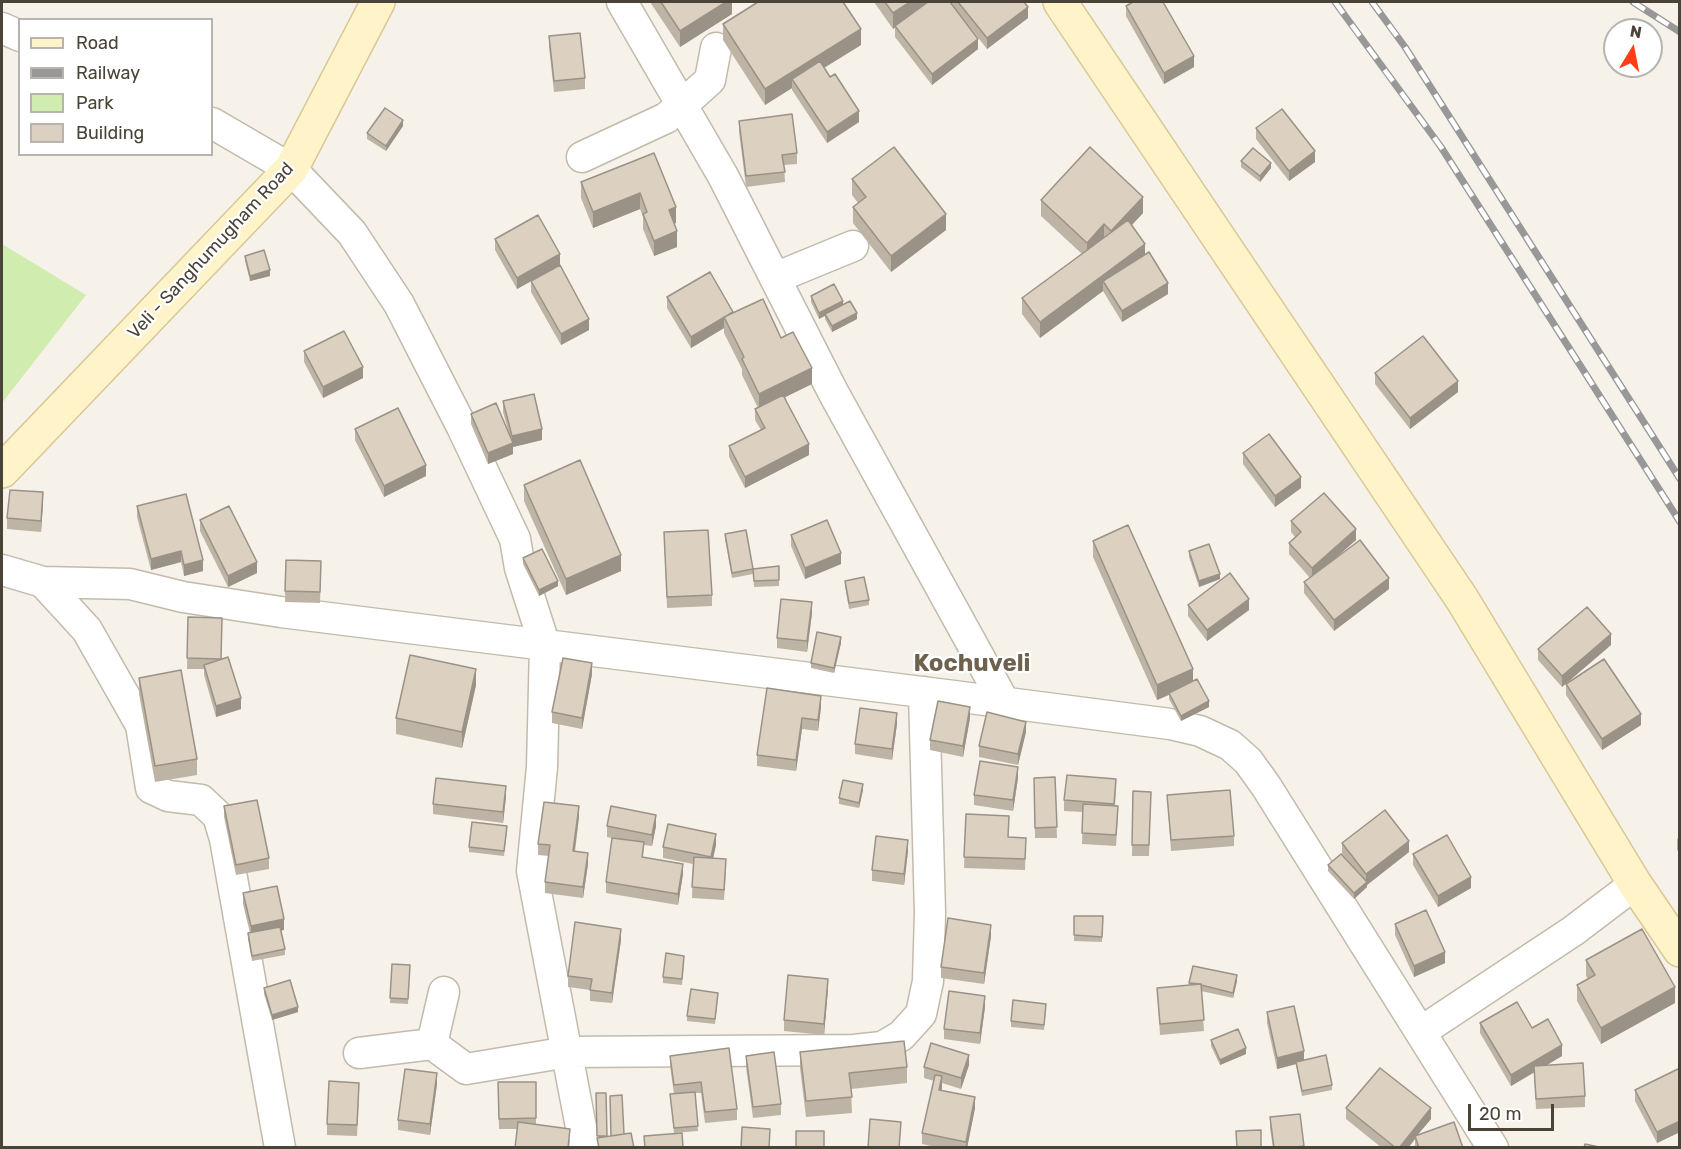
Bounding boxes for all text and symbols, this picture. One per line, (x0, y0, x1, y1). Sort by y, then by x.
legend (18, 18, 213, 156)
north arrow (1603, 18, 1663, 78)
text: N (1629, 21, 1643, 42)
text: Road (76, 32, 119, 54)
text: Railway (76, 62, 140, 84)
text: Park (76, 92, 113, 114)
text: Building (76, 122, 144, 144)
street label: Veli - Sanghumugham Road (124, 158, 298, 344)
district label: Kochuveli (914, 650, 1030, 678)
scale bar (1471, 1092, 1556, 1130)
text: 20 m (1479, 1103, 1521, 1125)

